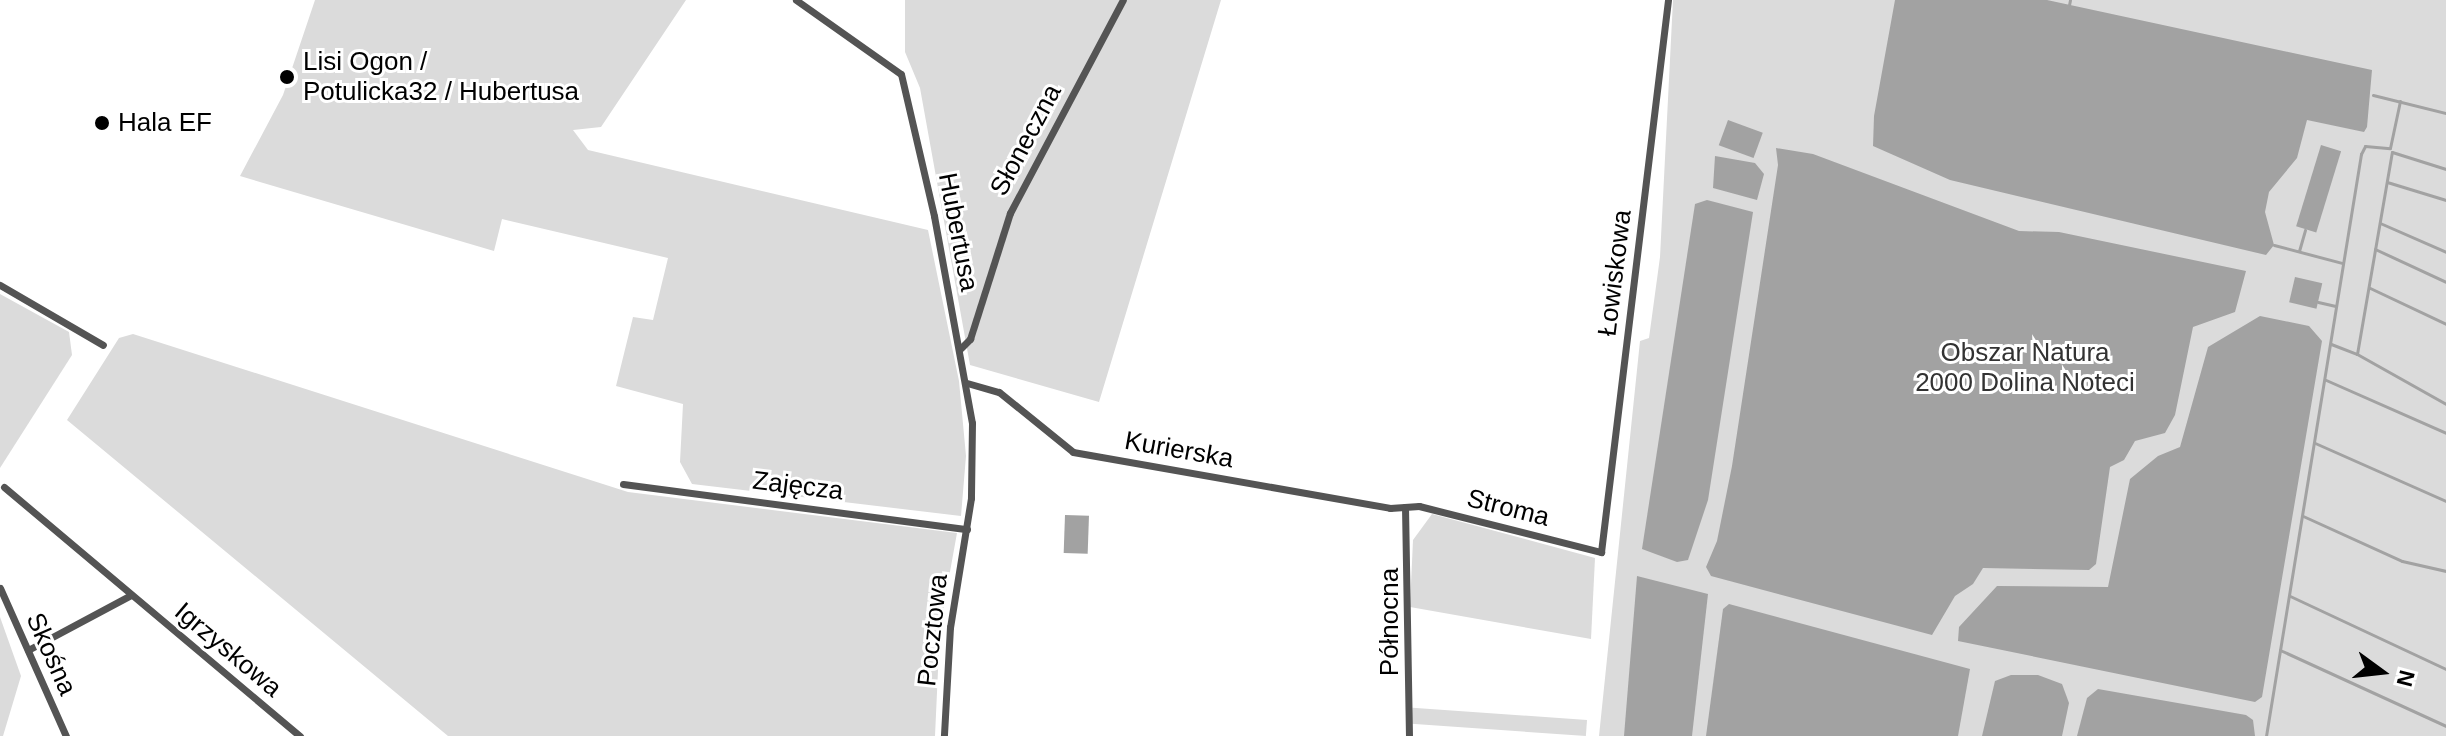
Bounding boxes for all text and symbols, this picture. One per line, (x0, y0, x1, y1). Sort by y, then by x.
place label: Lisi Ogon / Potulicka32 / Hubertusa (303, 46, 579, 108)
marker: Lisi Ogon / Potulicka32 / Hubertusa (278, 68, 296, 86)
street label: Słoneczna (984, 79, 1068, 201)
place label: Hala EF (118, 107, 212, 139)
marker: Hala EF (93, 114, 111, 132)
street label: Hubertusa (931, 170, 985, 294)
street label: Łowiskowa (1592, 208, 1638, 338)
park label: Obszar Natura 2000 Dolina Noteci (1915, 337, 2135, 398)
street label: Kurierska (1122, 425, 1236, 475)
street label: Zajęcza (751, 465, 845, 507)
street label: Stroma (1464, 483, 1552, 533)
street label: Północna (1374, 568, 1406, 676)
street label: Pocztowa (912, 572, 954, 688)
street label: Igrzyskowa (168, 596, 288, 704)
street label: Skośna (19, 608, 83, 700)
north arrow (2342, 632, 2422, 712)
text: N (2392, 667, 2420, 689)

